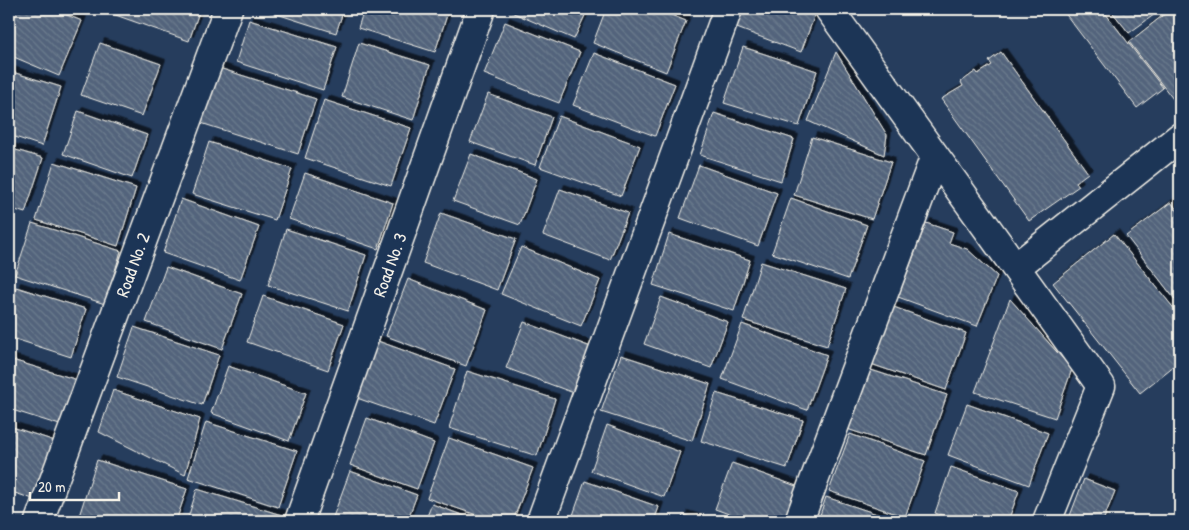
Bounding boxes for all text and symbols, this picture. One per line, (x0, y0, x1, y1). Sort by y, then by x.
street label: Road No. 2 (109, 229, 156, 301)
street label: Road No. 3 (366, 229, 413, 300)
scale bar (30, 470, 119, 502)
text: 20 m (38, 476, 65, 497)

